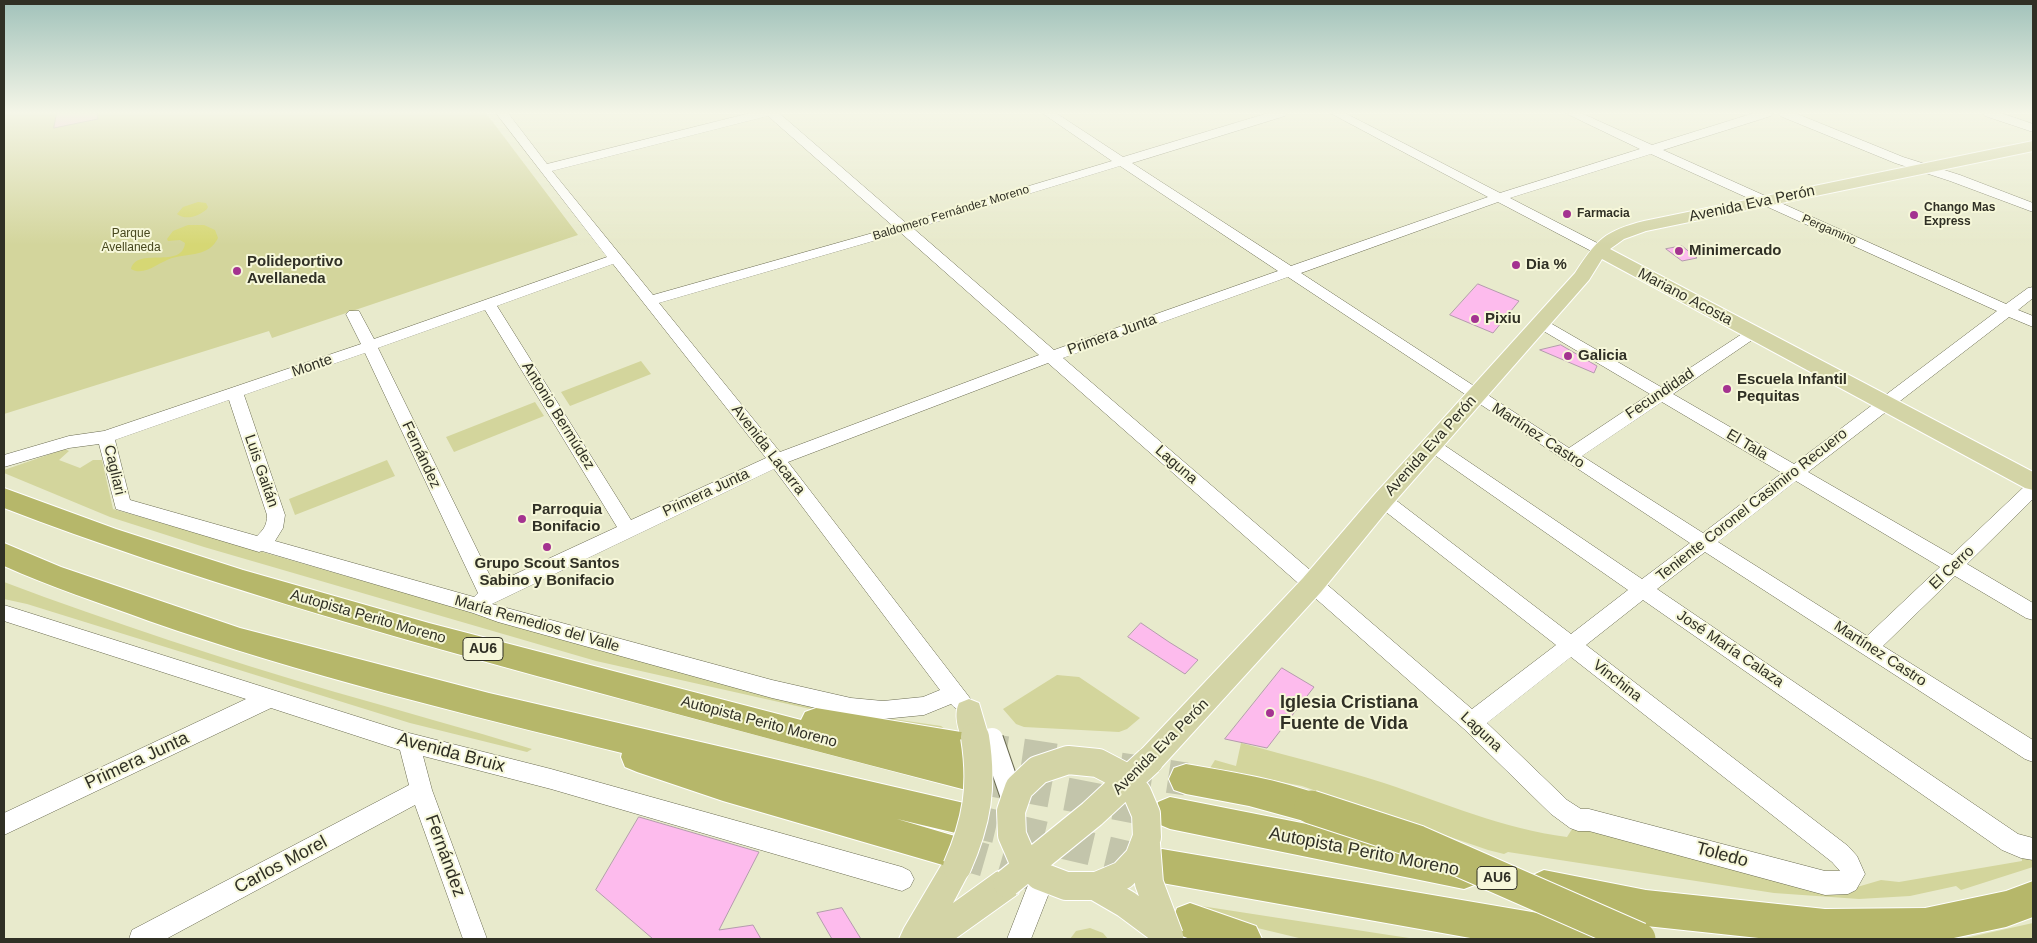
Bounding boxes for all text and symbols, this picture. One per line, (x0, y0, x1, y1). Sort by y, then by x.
street label: Baldomero Fernández Moreno (871, 182, 1031, 244)
street label: Avenida Eva Perón (1687, 182, 1817, 226)
place label: Chango Mas Express (1924, 201, 1995, 229)
place label: Farmacia (1577, 207, 1630, 221)
marker: Farmacia (1561, 208, 1573, 220)
marker: Chango Mas Express (1908, 209, 1920, 221)
street label: Pergamino (1800, 212, 1858, 248)
park label: Parque Avellaneda (101, 227, 161, 255)
place label: Minimercado (1689, 242, 1782, 260)
marker: Minimercado (1673, 245, 1685, 257)
place label: Polideportivo Avellaneda (247, 253, 343, 288)
place label: Dia % (1526, 256, 1567, 274)
marker: Dia % (1510, 259, 1522, 271)
marker: Polideportivo Avellaneda (231, 265, 243, 277)
street label: Mariano Acosta (1635, 265, 1735, 329)
place label: Pixiu (1485, 310, 1521, 328)
street label: Primera Junta (1065, 311, 1159, 359)
marker: Pixiu (1469, 313, 1481, 325)
place label: Galicia (1578, 347, 1627, 365)
marker: Galicia (1562, 350, 1574, 362)
street label: Monte (289, 351, 335, 381)
street label: Antonio Bermúdez (518, 359, 598, 473)
street label: Fecundidad (1622, 365, 1698, 423)
place label: Escuela Infantil Pequitas (1737, 371, 1847, 406)
marker: Escuela Infantil Pequitas (1721, 383, 1733, 395)
street label: Avenida Eva Perón (1381, 392, 1481, 500)
street label: Martínez Castro (1488, 399, 1588, 473)
street label: Avenida Lacarra (727, 402, 809, 498)
street label: Fernández (398, 419, 444, 491)
street label: Teniente Coronel Casimiro Recuero (1653, 425, 1851, 585)
street label: El Tala (1723, 426, 1771, 464)
street label: Luis Gaitán (240, 432, 282, 510)
street label: Laguna (1151, 442, 1201, 488)
street label: Cagliari (100, 443, 128, 497)
street label: Primera Junta (660, 465, 752, 521)
place label: Parroquia Bonifacio (532, 501, 602, 536)
marker: Parroquia Bonifacio (516, 513, 528, 525)
marker: Grupo Scout Santos Sabino y Bonifacio (541, 541, 553, 553)
street label: El Cerro (1926, 542, 1978, 594)
place label: Grupo Scout Santos Sabino y Bonifacio (474, 555, 620, 590)
street label: Autopista Perito Moreno (288, 586, 448, 648)
street label: María Remedios del Valle (453, 592, 621, 656)
street label: José María Calaza (1673, 607, 1787, 691)
street label: Martínez Castro (1830, 617, 1930, 691)
road number: AU6 (463, 638, 503, 661)
street label: Vinchina (1589, 656, 1645, 706)
street label: Autopista Perito Moreno (679, 692, 839, 752)
place label: Iglesia Cristiana Fuente de Vida (1280, 692, 1418, 734)
street label: Avenida Eva Perón (1109, 695, 1213, 799)
marker: Iglesia Cristiana Fuente de Vida (1264, 707, 1276, 719)
street label: Laguna (1457, 708, 1505, 756)
street label: Primera Junta (82, 728, 192, 794)
street label: Avenida Bruix (395, 728, 507, 778)
street label: Fernández (420, 812, 470, 900)
street label: Autopista Perito Moreno (1267, 823, 1461, 881)
street label: Carlos Morel (231, 832, 331, 898)
street label: Toledo (1694, 838, 1750, 872)
road number: AU6 (1477, 866, 1517, 890)

